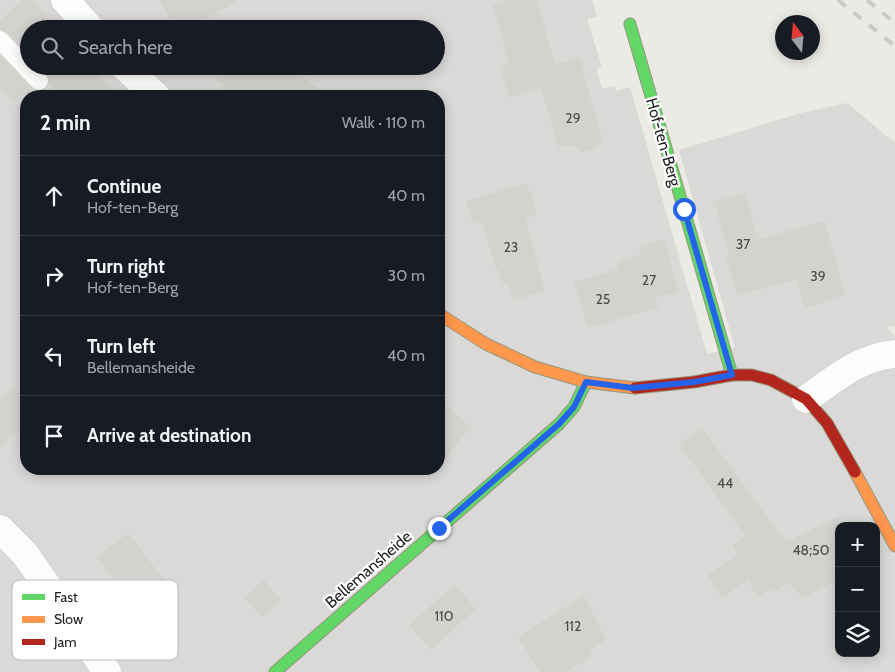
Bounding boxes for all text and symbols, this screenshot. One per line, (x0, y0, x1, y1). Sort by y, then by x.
north arrow (775, 15, 820, 60)
search box (20, 20, 445, 75)
icon: search (38, 34, 66, 62)
text: Search here (78, 36, 172, 59)
street label: Hof-ten-Berg (642, 96, 686, 190)
house number: 29 (565, 109, 581, 127)
text: 2 min (40, 110, 91, 135)
text: Walk · 110 m (342, 113, 425, 132)
text: Continue (87, 175, 161, 198)
icon: ahead (40, 182, 68, 210)
text: 40 m (387, 186, 425, 205)
text: Hof-ten-Berg (87, 198, 178, 217)
route start (673, 198, 696, 221)
house number: 37 (736, 235, 750, 253)
house number: 23 (504, 238, 518, 256)
text: Turn right (87, 255, 165, 278)
icon: right (40, 262, 68, 290)
text: 30 m (388, 266, 425, 285)
house number: 39 (810, 267, 826, 285)
house number: 27 (642, 271, 656, 289)
text: Hof-ten-Berg (87, 278, 178, 297)
house number: 25 (596, 290, 610, 308)
text: Turn left (87, 335, 155, 358)
icon: left (40, 342, 68, 370)
text: 40 m (387, 346, 425, 365)
text: Bellemansheide (87, 358, 195, 377)
icon: arrive (40, 422, 68, 450)
text: Arrive at destination (87, 424, 251, 447)
house number: 44 (717, 474, 733, 492)
route end (428, 517, 451, 540)
map controls (835, 522, 880, 657)
button: + (835, 522, 880, 567)
street label: Bellemansheide (321, 527, 415, 612)
house number: 48;50 (793, 541, 830, 559)
button: − (835, 567, 880, 612)
legend (12, 580, 178, 660)
text: Fast (54, 588, 78, 606)
house number: 110 (435, 607, 454, 625)
text: Slow (54, 610, 83, 628)
button: layers (835, 612, 880, 657)
house number: 112 (565, 617, 581, 635)
text: Jam (53, 633, 76, 651)

